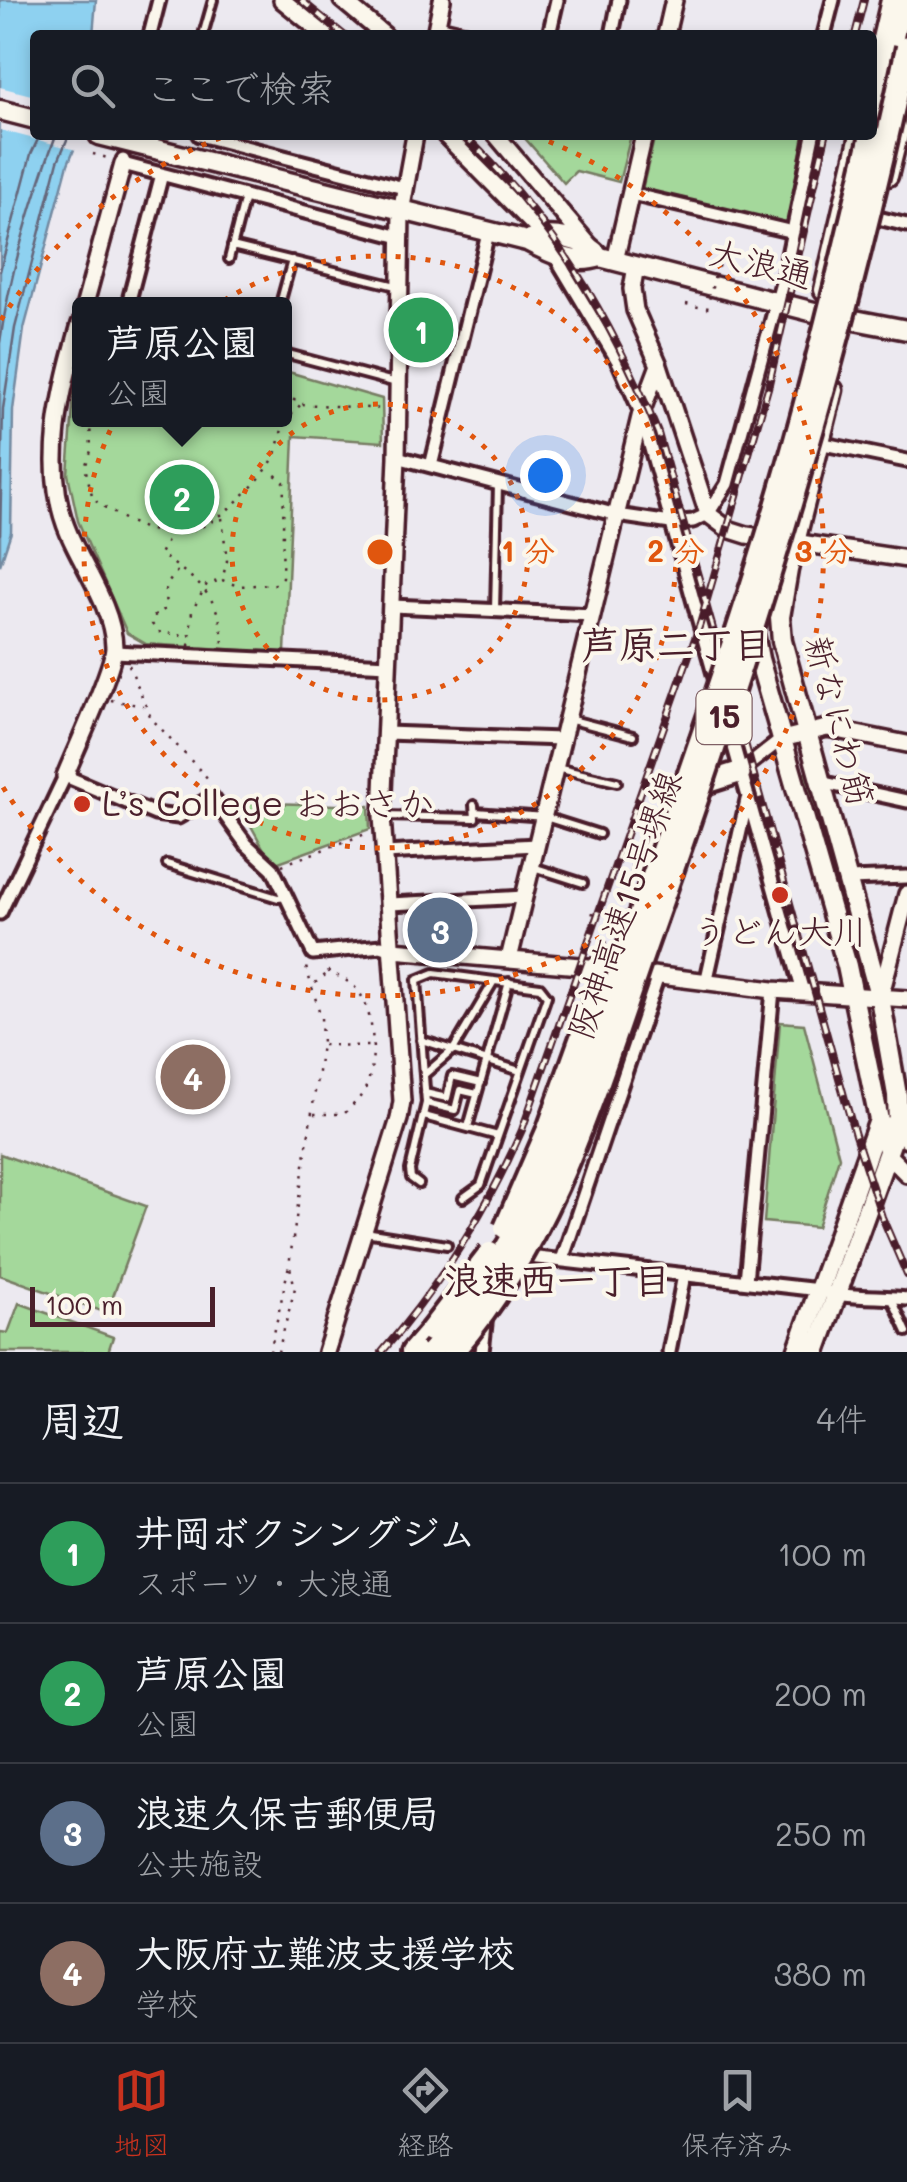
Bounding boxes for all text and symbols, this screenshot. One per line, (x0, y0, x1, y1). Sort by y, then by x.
search box (30, 30, 877, 140)
icon: search (65, 58, 120, 113)
text: ここで検索 (145, 62, 335, 112)
street label: 大浪通 (705, 227, 818, 297)
pin: 1 (388, 292, 454, 368)
popup (72, 297, 292, 427)
text: 芦原公園 (106, 316, 258, 366)
text: 公園 (106, 370, 170, 412)
your location (520, 450, 571, 501)
pin: 2 (150, 460, 214, 534)
text: 1 分 (501, 530, 555, 570)
text: 2 分 (647, 530, 705, 570)
text: 3 分 (795, 530, 853, 570)
centre of rings (362, 534, 398, 570)
district label: 芦原二丁目 (581, 618, 771, 668)
street label: 新なにわ筋 (796, 630, 886, 811)
road number: 15 (696, 690, 752, 744)
street label: 阪神高速15号堺線 (556, 764, 691, 1045)
place label: L’s College おおさか (102, 779, 434, 825)
marker: L’s College おおさか (71, 793, 93, 815)
marker: うどん大川 (769, 884, 791, 906)
pin: 3 (408, 892, 472, 968)
place label: うどん大川 (692, 907, 868, 953)
pin: 4 (160, 1040, 226, 1114)
district label: 浪速西一丁目 (443, 1254, 671, 1304)
scale bar (30, 1282, 215, 1326)
text: 100 m (45, 1286, 123, 1322)
text: 周辺 (40, 1392, 124, 1447)
text: 4件 (816, 1397, 867, 1439)
text: 井岡ボクシングジム (135, 1507, 476, 1557)
text: 1 (65, 1532, 80, 1574)
text: 100 m (777, 1532, 867, 1574)
text: スポーツ · 大浪通 (135, 1561, 393, 1603)
text: 芦原公園 (135, 1647, 287, 1697)
text: 2 (64, 1672, 81, 1714)
text: 200 m (774, 1672, 867, 1714)
text: 公園 (135, 1701, 199, 1743)
text: 浪速久保吉郵便局 (135, 1787, 439, 1837)
text: 3 (63, 1812, 82, 1854)
text: 250 m (775, 1812, 867, 1854)
text: 公共施設 (135, 1841, 263, 1883)
text: 大阪府立難波支援学校 (135, 1927, 515, 1977)
text: 4 (62, 1952, 83, 1994)
text: 380 m (773, 1952, 867, 1994)
text: 学校 (135, 1981, 199, 2023)
tab: 地図 (114, 2063, 170, 2163)
tab: 経路 (397, 2063, 453, 2163)
tab: 保存済み (681, 2063, 793, 2163)

